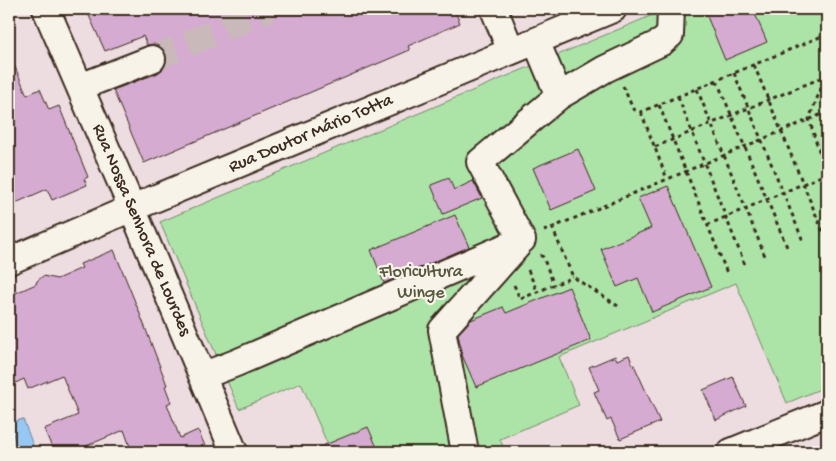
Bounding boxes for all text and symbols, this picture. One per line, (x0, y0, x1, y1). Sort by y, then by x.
street label: Rua Doutor Mário Totta (226, 90, 397, 178)
street label: Rua Nossa Senhora de Lourdes (87, 121, 196, 340)
park label: Floricultura Winge (378, 262, 464, 304)

